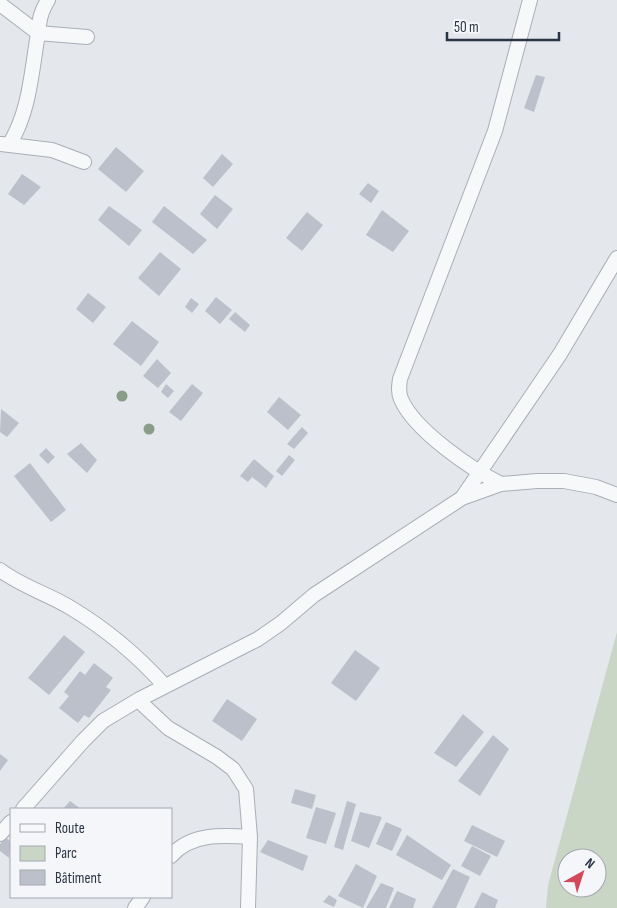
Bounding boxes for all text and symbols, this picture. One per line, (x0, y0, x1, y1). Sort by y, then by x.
scale bar (447, 10, 560, 42)
text: 50 m (454, 18, 479, 37)
legend (10, 808, 172, 898)
text: Route (55, 819, 85, 838)
text: Parc (55, 844, 77, 863)
north arrow (557, 848, 607, 898)
text: N (582, 854, 598, 872)
text: Bâtiment (55, 869, 102, 888)

